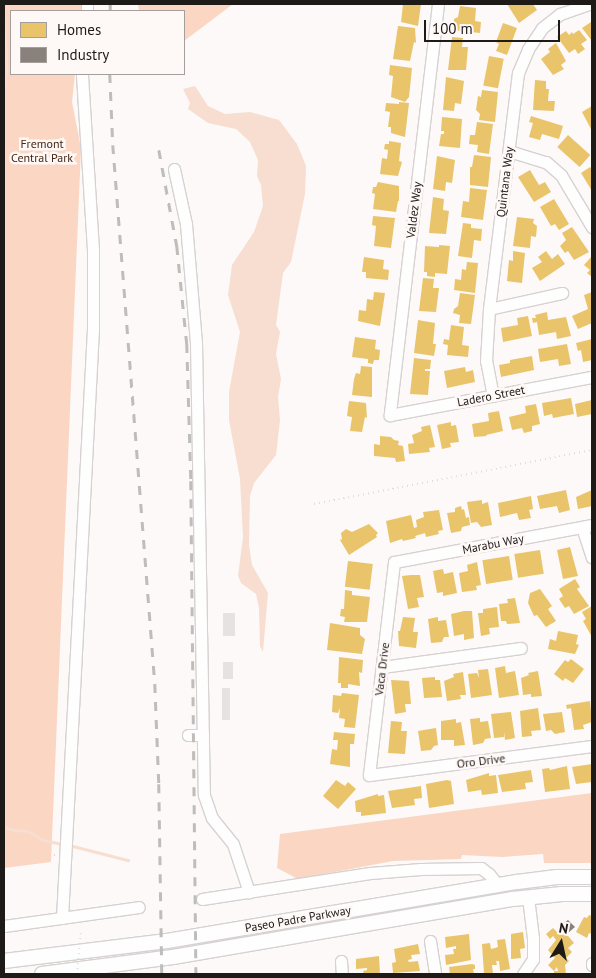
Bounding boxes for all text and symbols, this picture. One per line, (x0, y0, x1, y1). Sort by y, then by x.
legend (10, 10, 185, 75)
scale bar (426, 10, 562, 42)
text: 100 m (432, 19, 473, 38)
text: Homes (57, 20, 101, 39)
text: Industry (57, 45, 109, 64)
park label: Fremont Central Park (11, 137, 73, 165)
street label: Quintana Way (494, 146, 516, 218)
street label: Valdez Way (403, 181, 425, 239)
street label: Ladero Street (456, 382, 526, 410)
street label: Marabu Way (461, 531, 525, 557)
street label: Vaca Drive (372, 642, 392, 696)
street label: Oro Drive (456, 751, 506, 771)
street label: Paseo Padre Parkway (244, 903, 352, 935)
north arrow (536, 918, 586, 968)
text: N (558, 919, 570, 938)

